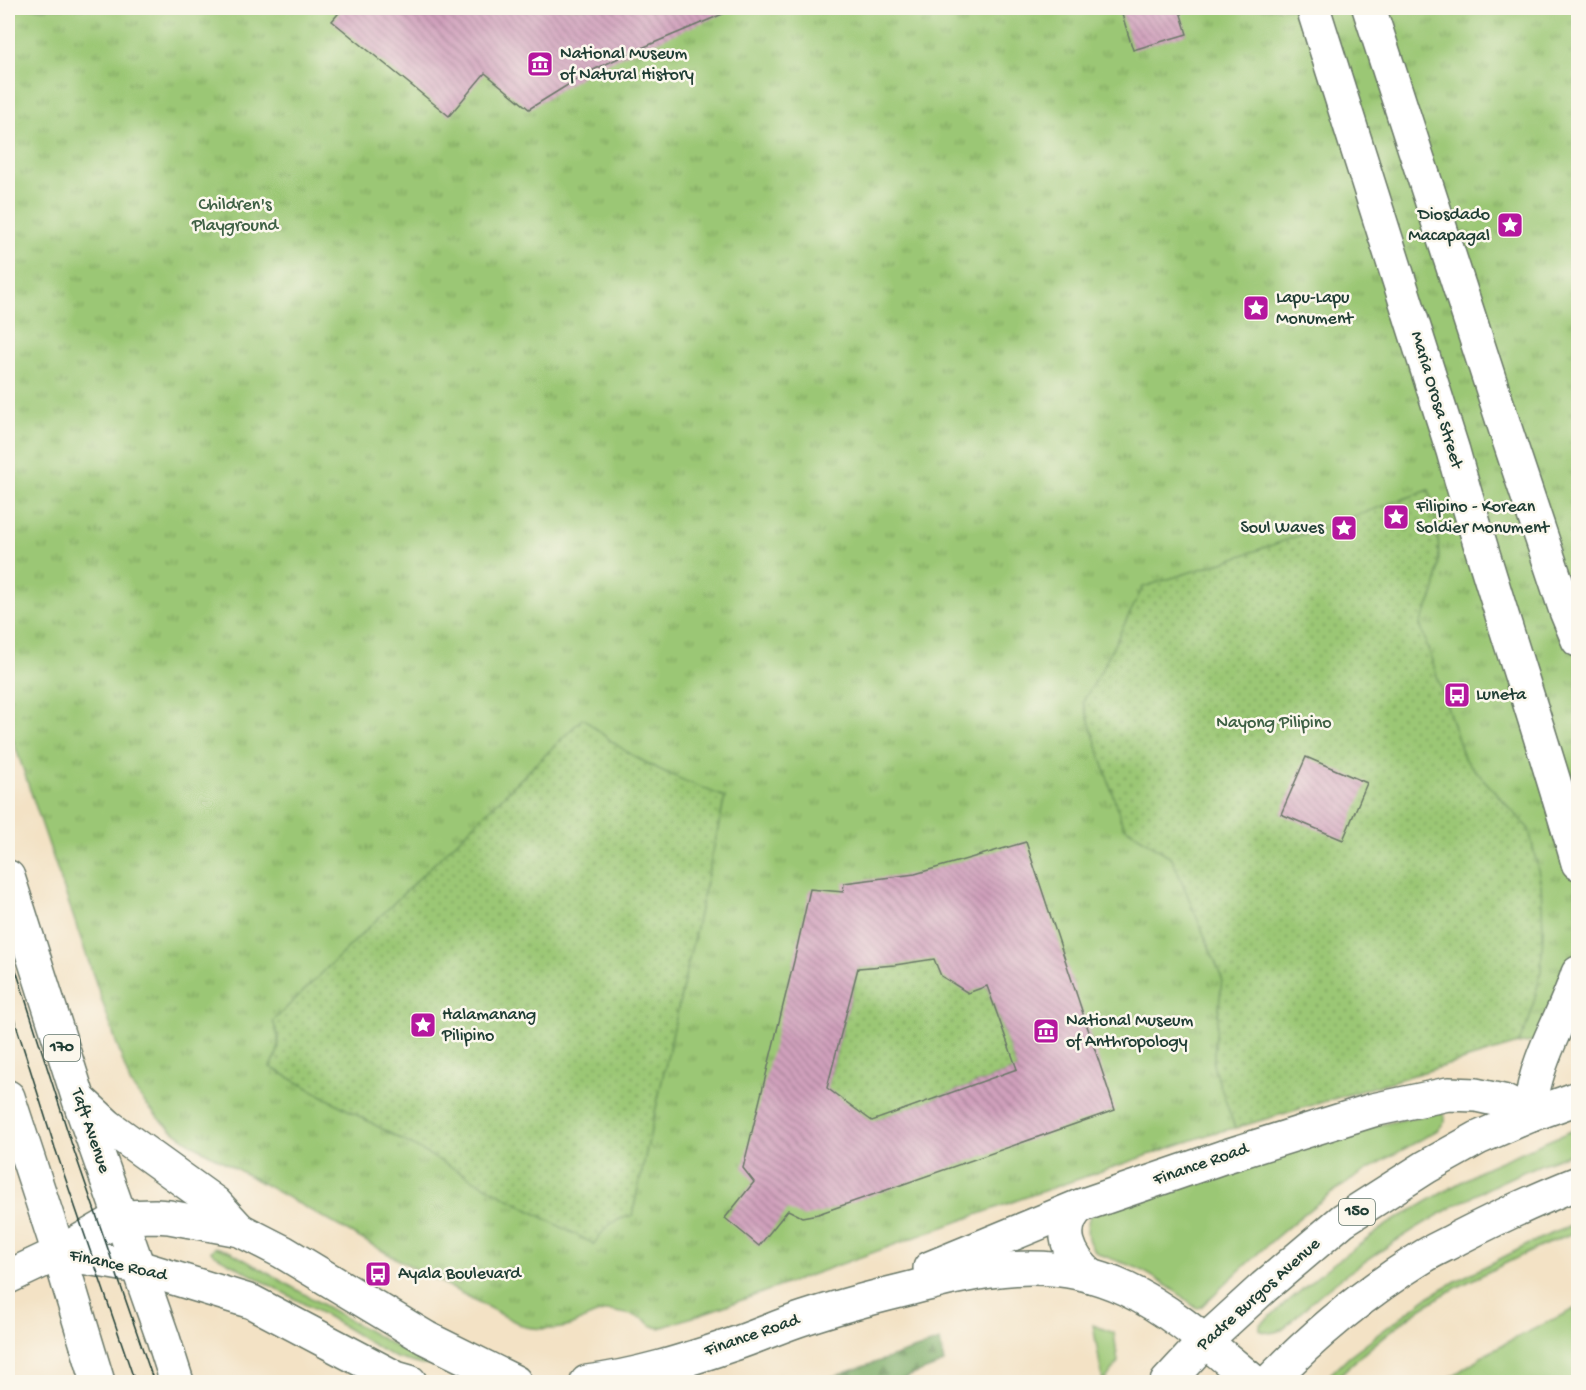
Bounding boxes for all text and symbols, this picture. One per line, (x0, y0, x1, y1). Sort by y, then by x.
place label: National Museum of Natural History (560, 44, 694, 86)
museum icon: National Museum of Natural History (525, 49, 555, 79)
park label: Children's Playground (191, 195, 280, 237)
place label: Diosdado Macapagal (1408, 205, 1490, 247)
place icon: Diosdado Macapagal (1495, 210, 1525, 240)
place label: Lapu-Lapu Monument (1276, 288, 1354, 330)
place icon: Lapu-Lapu Monument (1241, 293, 1271, 323)
street label: Maria Orosa Street (1405, 329, 1467, 473)
place label: Filipino - Korean Soldier Monument (1415, 497, 1550, 539)
place icon: Filipino - Korean Soldier Monument (1381, 502, 1411, 532)
place icon: Soul Waves (1329, 513, 1359, 543)
place label: Soul Waves (1240, 518, 1325, 539)
bus stop icon: Luneta (1442, 680, 1472, 710)
place label: Luneta (1476, 685, 1527, 706)
park label: Nayong Pilipino (1216, 713, 1332, 734)
place label: Halamanang Pilipino (441, 1005, 536, 1047)
place icon: Halamanang Pilipino (408, 1010, 438, 1040)
place label: National Museum of Anthropology (1066, 1011, 1193, 1053)
museum icon: National Museum of Anthropology (1031, 1016, 1061, 1046)
road number: 170 (44, 1035, 80, 1061)
street label: Taft Avenue (65, 1085, 115, 1177)
street label: Finance Road (1150, 1138, 1253, 1191)
road number: 150 (1339, 1199, 1375, 1225)
street label: Padre Burgos Avenue (1192, 1234, 1326, 1357)
street label: Finance Road (66, 1245, 170, 1287)
bus stop icon: Ayala Boulevard (363, 1259, 393, 1289)
place label: Ayala Boulevard (398, 1264, 522, 1285)
street label: Finance Road (701, 1309, 804, 1362)

